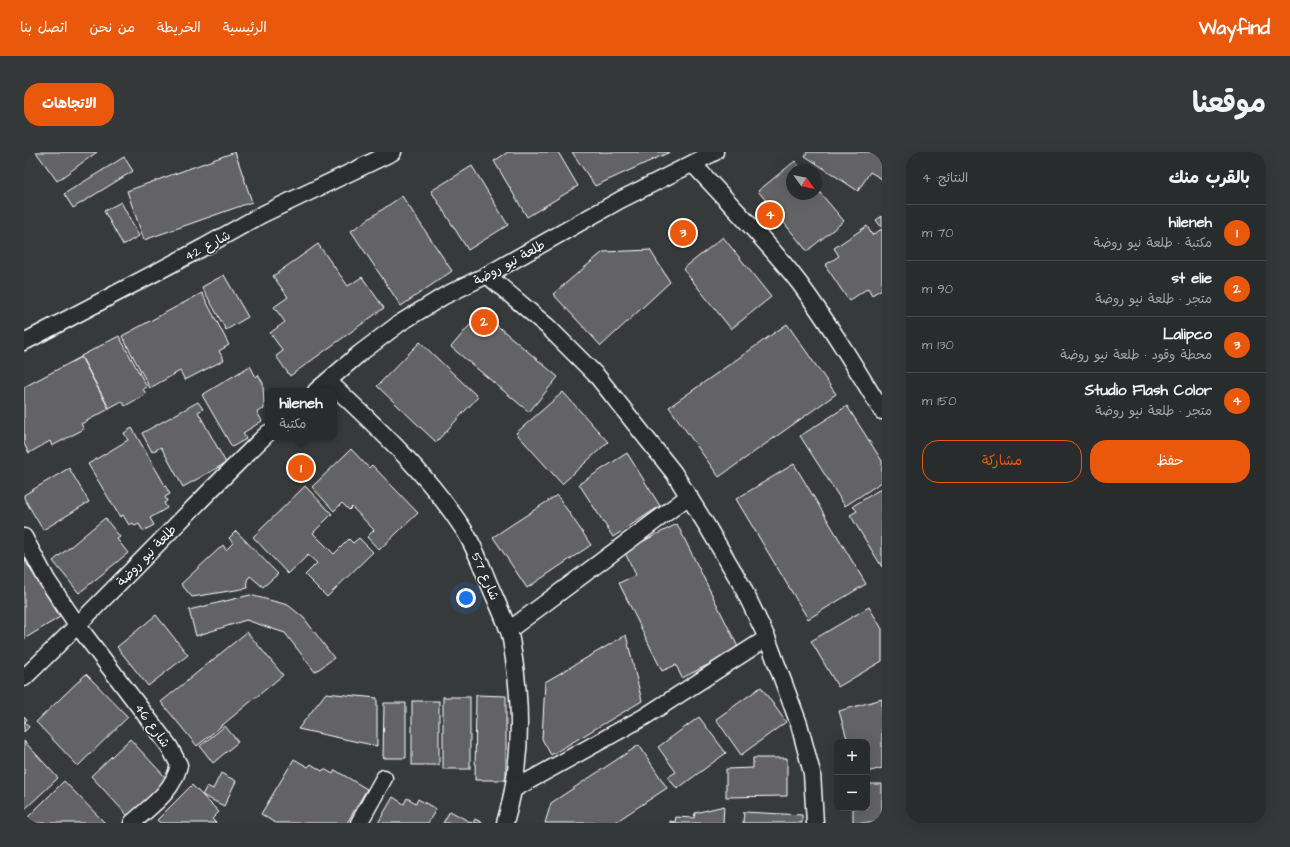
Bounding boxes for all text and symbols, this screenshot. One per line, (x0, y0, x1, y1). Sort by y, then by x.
text: Wayfind (1199, 15, 1270, 42)
text: اتصل بنا (20, 18, 67, 38)
text: من نحن (89, 18, 135, 38)
text: الخريطة (157, 18, 201, 38)
text: الرئيسية (223, 18, 267, 38)
button: الاتجاهات (24, 83, 114, 126)
text: موقعنا (1192, 84, 1266, 123)
north arrow (786, 164, 822, 200)
text: بالقرب منك (1169, 166, 1250, 190)
text: النتائج: 4 (922, 169, 968, 187)
pin: 4 (757, 200, 783, 230)
text: hileneh (1169, 212, 1212, 233)
pin: 3 (670, 218, 696, 248)
text: 70 m (922, 224, 954, 242)
text: 1 (1236, 224, 1238, 242)
street label: شارع 42 (181, 226, 234, 265)
text: مكتبة · طلعة نيو روضة (1094, 234, 1212, 252)
street label: طلعة نيو روضة (470, 236, 548, 290)
text: st elie (1172, 268, 1212, 289)
text: 90 m (922, 280, 953, 298)
text: 2 (1233, 280, 1241, 298)
text: متجر · طلعة نيو روضة (1095, 290, 1212, 308)
pin: 2 (471, 307, 497, 337)
text: Lalipco (1163, 324, 1212, 345)
text: 130 m (922, 336, 954, 354)
text: 3 (1234, 336, 1240, 354)
text: محطة وقود · طلعة نيو روضة (1060, 346, 1212, 364)
text: Studio Flash Color (1085, 380, 1212, 401)
popup (265, 388, 337, 440)
text: 150 m (922, 392, 956, 410)
text: 4 (1233, 392, 1241, 410)
text: hileneh (279, 393, 323, 414)
text: متجر · طلعة نيو روضة (1095, 402, 1212, 420)
text: مكتبة (279, 415, 306, 433)
button: مشاركة (922, 440, 1082, 483)
button: حفظ (1090, 440, 1250, 483)
pin: 1 (288, 453, 314, 483)
street label: طلعة نيو روضة (113, 521, 181, 590)
street label: شارع 57 (467, 550, 504, 603)
your location (456, 588, 476, 608)
street label: شارع 46 (130, 700, 174, 751)
map controls (834, 739, 870, 811)
button: + (834, 739, 870, 775)
button: − (834, 775, 870, 811)

